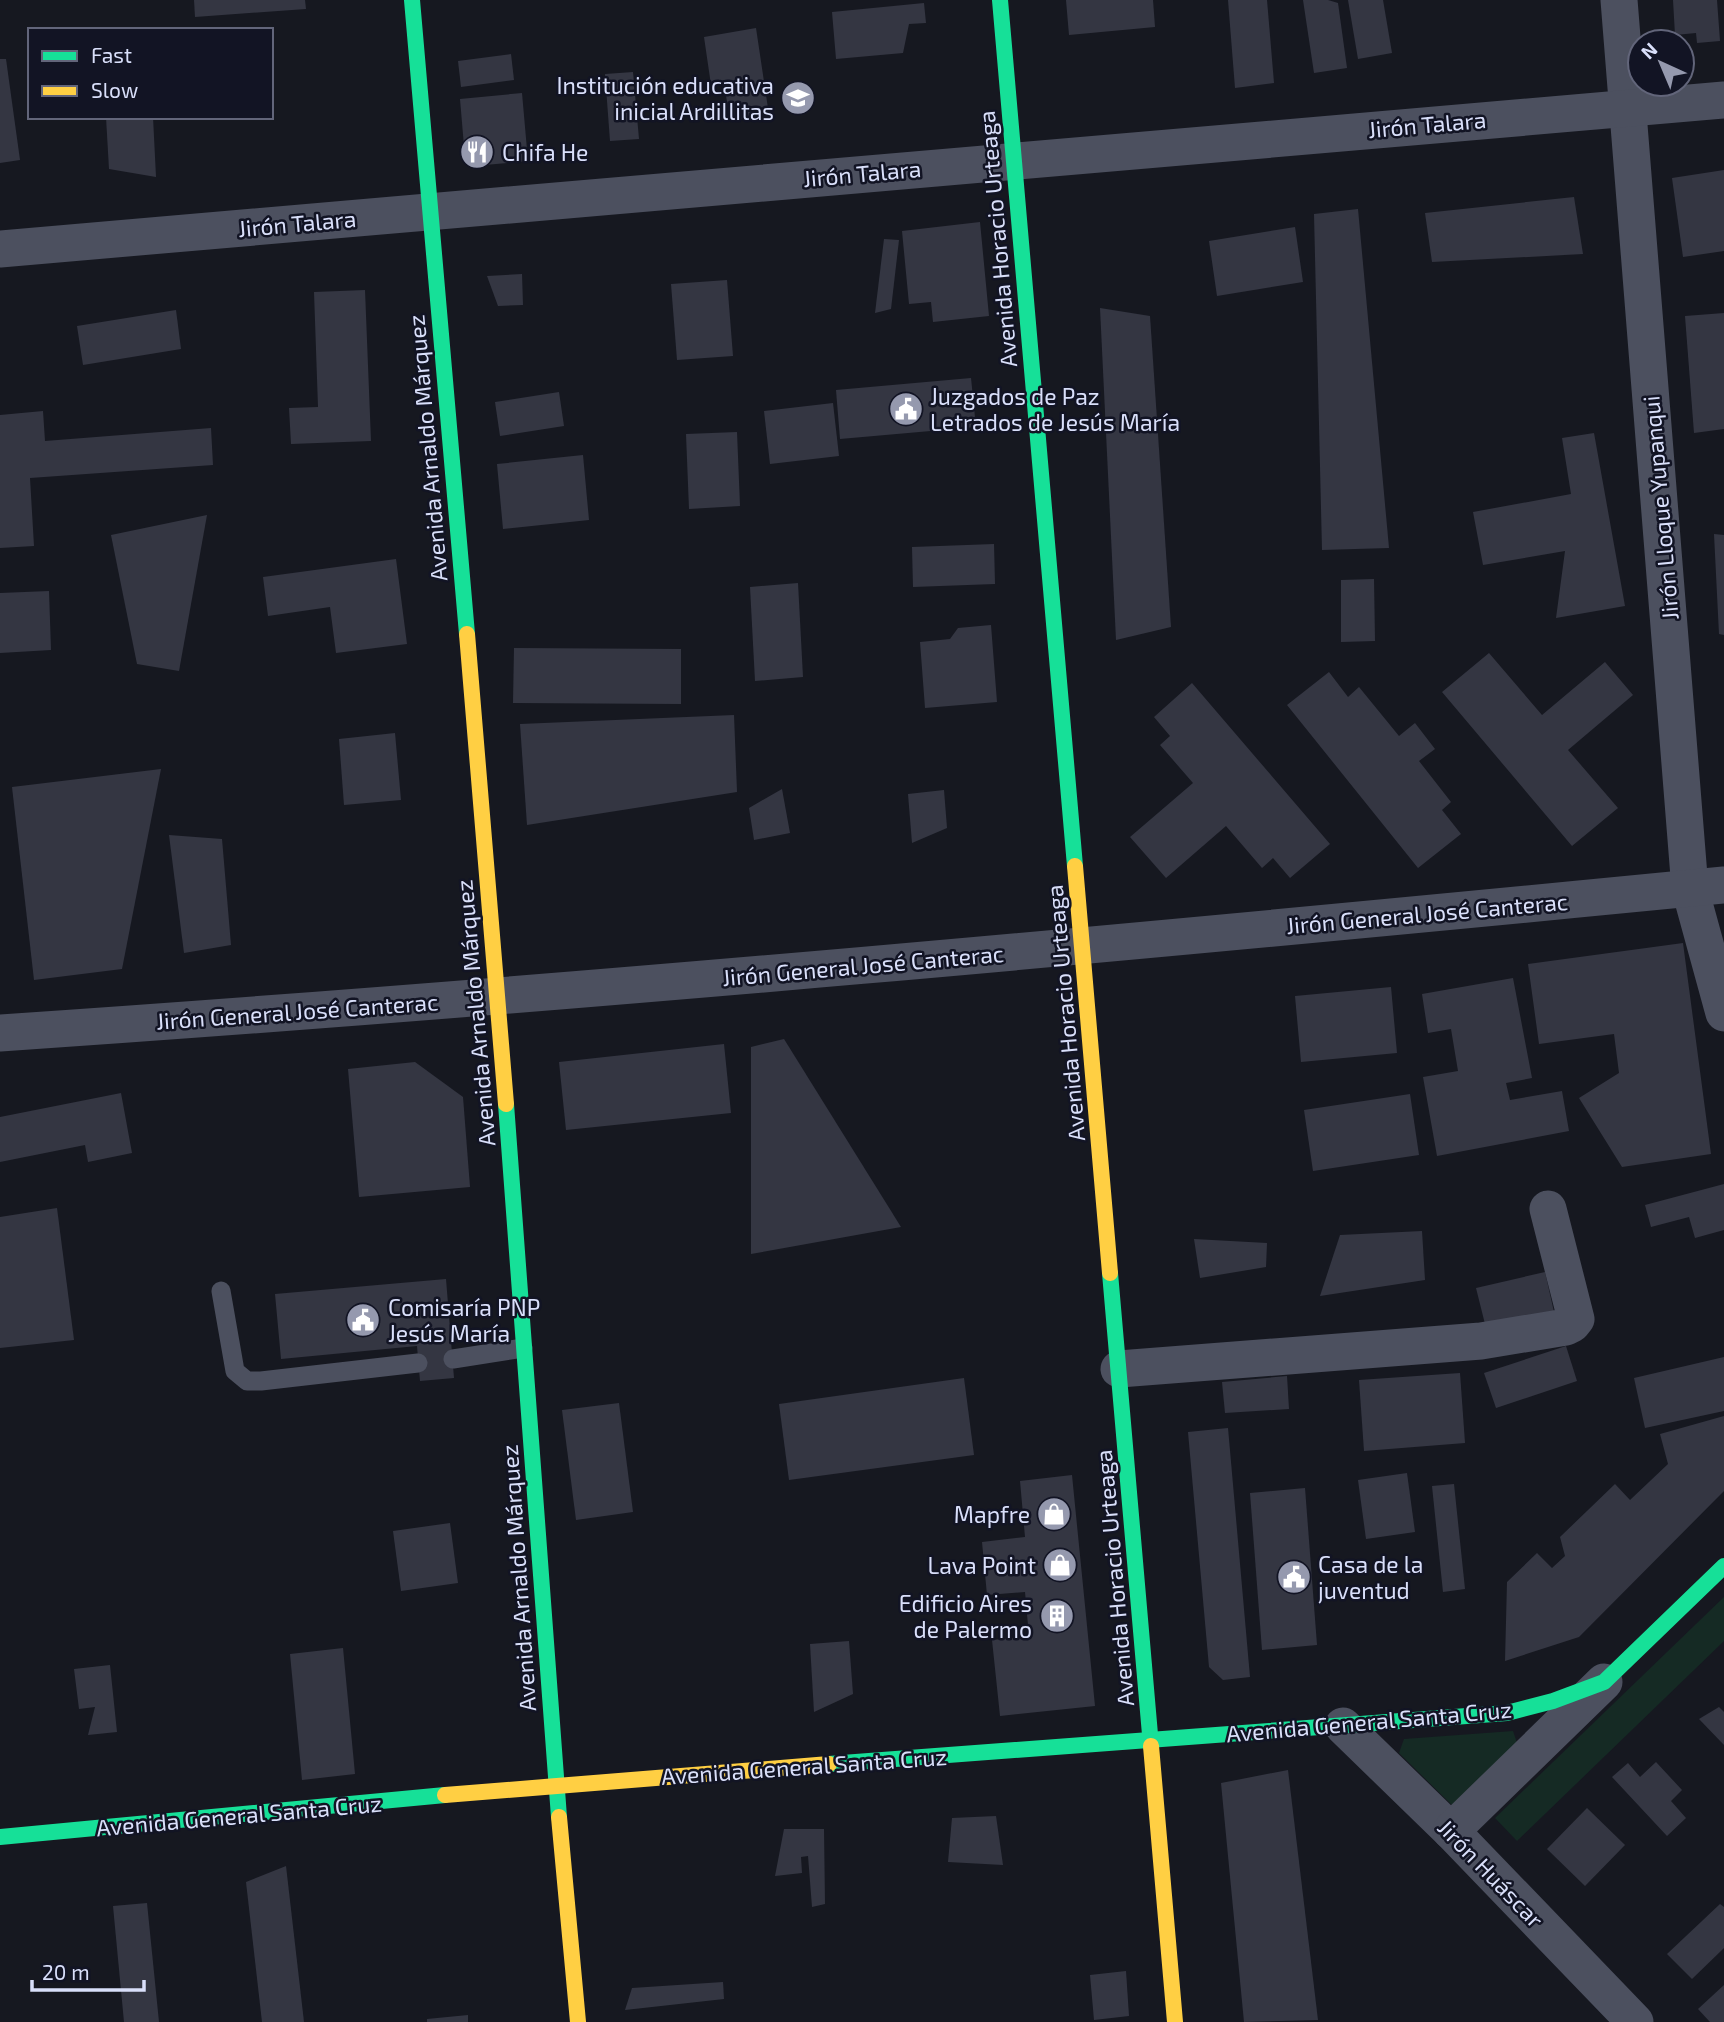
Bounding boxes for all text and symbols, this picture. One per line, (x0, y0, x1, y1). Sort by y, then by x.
legend (28, 28, 273, 119)
north arrow (1626, 28, 1696, 98)
text: N (1636, 37, 1662, 63)
text: Fast (91, 42, 132, 67)
place label: Institución educativa inicial Ardillitas (556, 71, 774, 125)
text: Slow (91, 77, 138, 102)
school or university icon: Institución educativa inicial Ardillitas (779, 79, 817, 117)
street label: Jirón Talara (1367, 105, 1487, 143)
street label: Avenida Horacio Urteaga (972, 110, 1022, 368)
restaurant icon: Chifa He (458, 133, 496, 171)
place label: Chifa He (502, 138, 588, 166)
street label: Jirón Talara (802, 154, 922, 192)
street label: Jirón Talara (237, 204, 357, 242)
street label: Avenida Arnaldo Márquez (401, 314, 453, 582)
place label: Juzgados de Paz Letrados de Jesús María (930, 382, 1180, 436)
public building icon: Juzgados de Paz Letrados de Jesús María (887, 390, 925, 428)
street label: Jirón Lloque Yupanqui (1636, 395, 1684, 621)
street label: Avenida Arnaldo Márquez (449, 879, 501, 1147)
street label: Avenida Horacio Urteaga (1040, 884, 1090, 1142)
street label: Jirón General José Canterac (1285, 887, 1569, 939)
street label: Jirón General José Canterac (721, 939, 1005, 991)
street label: Jirón General José Canterac (155, 987, 439, 1035)
place label: Comisaría PNP Jesús María (388, 1293, 540, 1347)
public building icon: Comisaría PNP Jesús María (344, 1301, 382, 1339)
street label: Avenida Arnaldo Márquez (495, 1444, 541, 1712)
street label: Avenida Horacio Urteaga (1089, 1449, 1139, 1707)
shop icon: Mapfre (1035, 1495, 1073, 1533)
place label: Mapfre (954, 1500, 1030, 1528)
shop icon: Lava Point (1041, 1546, 1079, 1584)
place label: Casa de la juventud (1318, 1550, 1423, 1604)
place label: Lava Point (927, 1551, 1036, 1579)
public building icon: Casa de la juventud (1275, 1558, 1313, 1596)
place label: Edificio Aires de Palermo (899, 1589, 1032, 1643)
building icon: Edificio Aires de Palermo (1038, 1597, 1076, 1635)
street label: Avenida General Santa Cruz (1225, 1695, 1513, 1747)
street label: Avenida General Santa Cruz (660, 1742, 948, 1790)
street label: Avenida General Santa Cruz (95, 1789, 383, 1841)
street label: Jirón Huáscar (1432, 1813, 1550, 1933)
scale bar (32, 1948, 144, 1992)
text: 20 m (42, 1959, 90, 1984)

